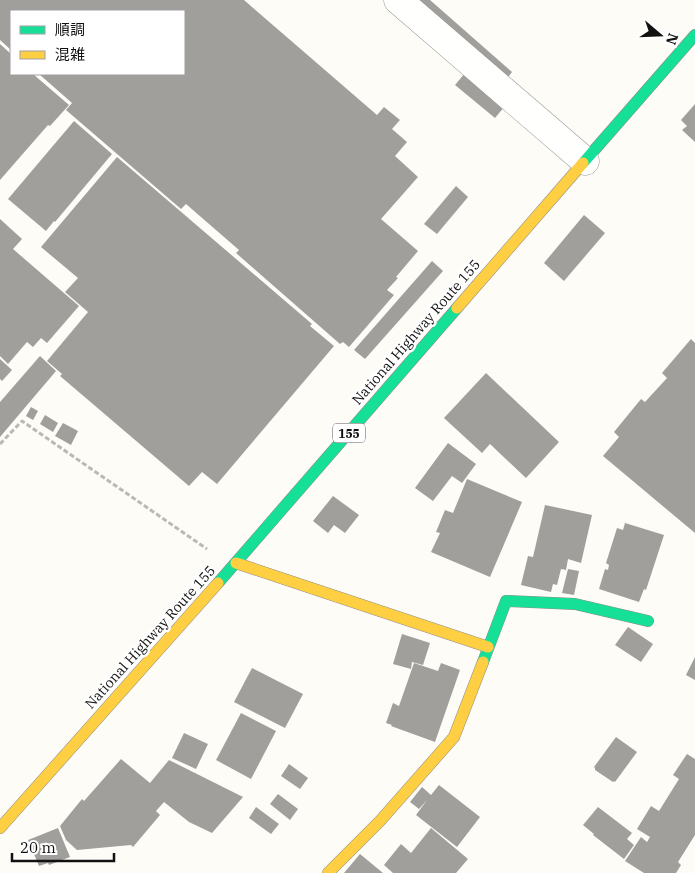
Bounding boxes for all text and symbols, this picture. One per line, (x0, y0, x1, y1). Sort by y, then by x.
legend (10, 10, 185, 75)
north arrow (635, 10, 685, 60)
text: 順調 (55, 20, 85, 39)
text: N (662, 31, 683, 47)
text: 混雑 (55, 45, 85, 64)
street label: National Highway Route 155 (348, 256, 484, 408)
road number: 155 (333, 423, 365, 442)
street label: National Highway Route 155 (81, 562, 219, 712)
scale bar (12, 830, 115, 862)
text: 20 m (20, 838, 56, 857)

